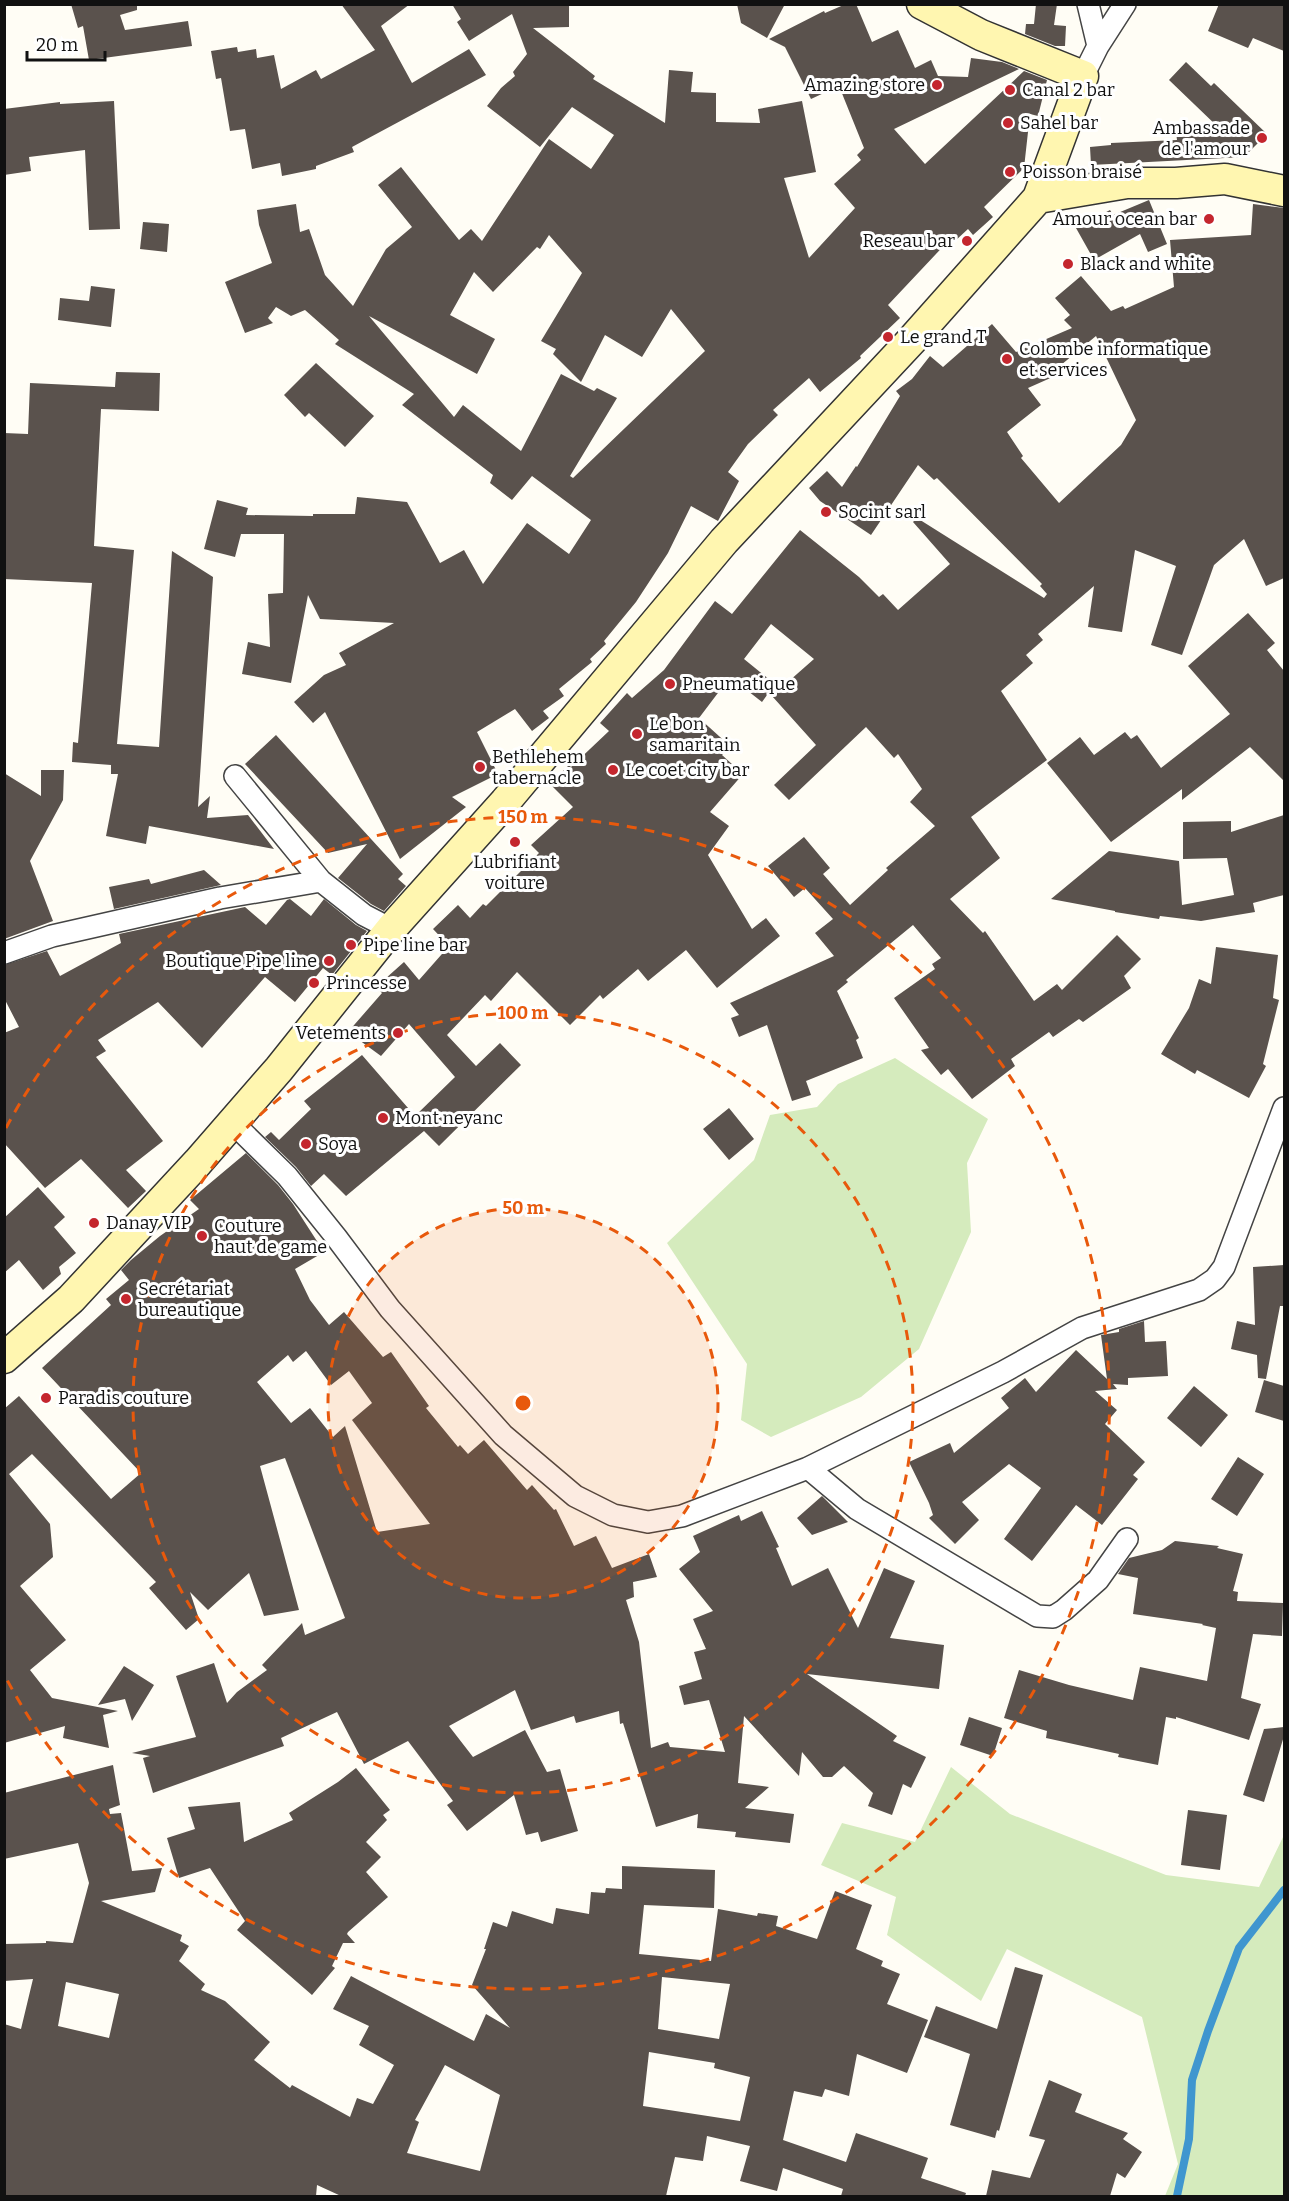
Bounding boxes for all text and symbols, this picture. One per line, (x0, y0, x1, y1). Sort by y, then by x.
scale bar (27, 24, 105, 62)
text: 20 m (36, 34, 78, 56)
place label: Amazing store (804, 74, 925, 96)
marker: Amazing store (930, 78, 944, 92)
place label: Canal 2 bar (1022, 79, 1115, 101)
marker: Canal 2 bar (1003, 83, 1017, 97)
place label: Sahel bar (1020, 112, 1098, 134)
marker: Sahel bar (1001, 116, 1015, 130)
place label: Ambassade de l'amour (1153, 117, 1250, 160)
marker: Ambassade de l'amour (1255, 131, 1269, 145)
place label: Poisson braisé (1022, 161, 1142, 183)
marker: Poisson braisé (1003, 165, 1017, 179)
place label: Amour ocean bar (1052, 208, 1197, 230)
marker: Amour ocean bar (1202, 212, 1216, 226)
place label: Reseau bar (862, 230, 955, 252)
marker: Reseau bar (960, 234, 974, 248)
place label: Black and white (1080, 253, 1211, 275)
marker: Black and white (1061, 257, 1075, 271)
place label: Le grand T (900, 326, 987, 348)
marker: Le grand T (881, 330, 895, 344)
place label: Colombe informatique et services (1019, 338, 1208, 381)
marker: Colombe informatique et services (1000, 352, 1014, 366)
place label: Socint sarl (838, 501, 926, 523)
marker: Socint sarl (819, 505, 833, 519)
place label: Pneumatique (682, 673, 795, 695)
marker: Pneumatique (663, 677, 677, 691)
place label: Le bon samaritain (649, 713, 741, 756)
marker: Le bon samaritain (630, 727, 644, 741)
place label: Bethlehem tabernacle (492, 746, 584, 789)
place label: Le coet city bar (625, 759, 749, 781)
marker: Bethlehem tabernacle (473, 760, 487, 774)
marker: Le coet city bar (606, 763, 620, 777)
text: 150 m (498, 806, 548, 828)
marker: Lubrifiant voiture (508, 835, 522, 849)
place label: Lubrifiant voiture (473, 851, 557, 894)
place label: Pipe line bar (363, 934, 467, 956)
marker: Pipe line bar (344, 938, 358, 952)
place label: Boutique Pipe line (165, 950, 317, 972)
marker: Boutique Pipe line (322, 954, 336, 968)
place label: Princesse (326, 972, 407, 994)
marker: Princesse (307, 976, 321, 990)
text: 100 m (497, 1002, 549, 1024)
place label: Vetements (296, 1022, 386, 1044)
marker: Vetements (391, 1026, 405, 1040)
place label: Mont neyanc (395, 1107, 503, 1129)
marker: Mont neyanc (376, 1111, 390, 1125)
place label: Soya (318, 1133, 358, 1155)
marker: Soya (299, 1137, 313, 1151)
text: 50 m (502, 1197, 544, 1219)
place label: Danay VIP (106, 1212, 192, 1234)
place label: Couture haut de game (214, 1215, 327, 1258)
marker: Danay VIP (87, 1216, 101, 1230)
marker: Couture haut de game (195, 1229, 209, 1243)
place label: Secrétariat bureautique (138, 1278, 241, 1321)
marker: Secrétariat bureautique (119, 1292, 133, 1306)
place label: Paradis couture (58, 1387, 189, 1409)
marker: Paradis couture (39, 1391, 53, 1405)
centre of rings (513, 1393, 533, 1413)

